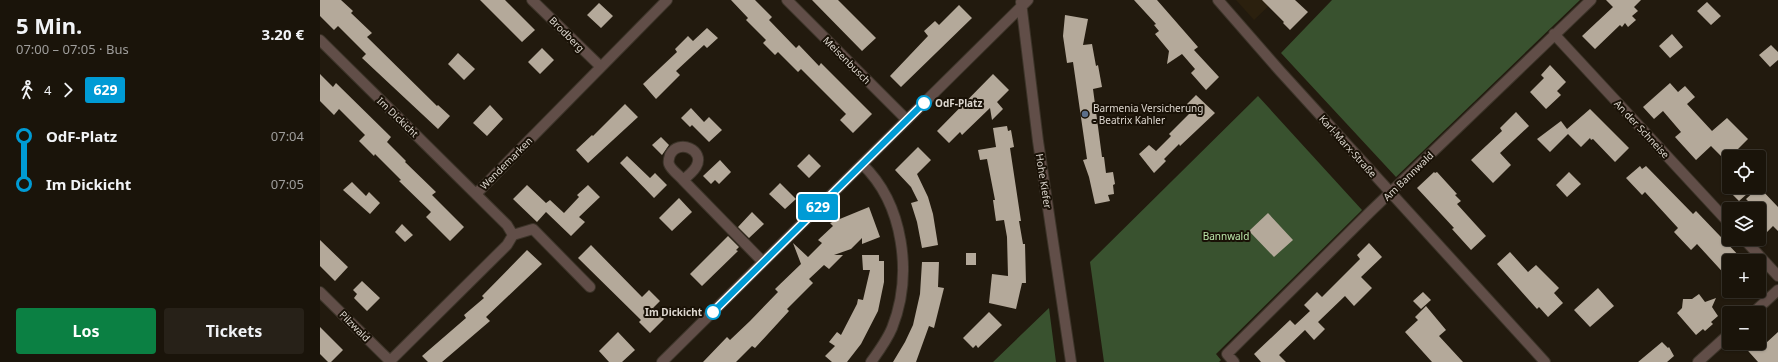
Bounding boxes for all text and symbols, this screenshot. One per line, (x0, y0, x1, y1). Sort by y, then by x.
text: 5 Min. (16, 10, 82, 40)
street label: Brodberg (546, 13, 588, 55)
text: 3.20 € (262, 24, 304, 44)
street label: Meisenbusch (820, 33, 874, 87)
text: 07:00 – 07:05 · Bus (16, 40, 129, 58)
icon: walk (16, 79, 38, 101)
icon: forward (57, 79, 79, 101)
text: 629 (93, 80, 117, 99)
text: 4 (44, 81, 51, 99)
street label: Im Dickicht (374, 94, 422, 141)
marker: OdF-Platz (916, 95, 932, 111)
place label: OdF-Platz (935, 96, 982, 110)
street label: An der Schneise (1611, 97, 1673, 161)
place label: Barmenia Versicherung - Beatrix Kahler (1093, 101, 1203, 127)
marker: Barmenia Versicherung - Beatrix Kahler (1080, 109, 1090, 119)
street label: Karl-Marx-Straße (1316, 112, 1380, 181)
text: OdF-Platz (46, 126, 117, 146)
text: 07:04 (271, 127, 304, 145)
street label: Wendemarken (477, 134, 535, 192)
street label: Am Bannwald (1380, 148, 1436, 204)
map controls (1722, 150, 1766, 350)
button: locate (1722, 150, 1766, 194)
street label: Hohe Kiefer (1033, 152, 1055, 210)
text: Im Dickicht (46, 174, 131, 194)
text: 07:05 (271, 175, 304, 193)
line badge: 629 (795, 194, 841, 220)
text: 629 (806, 197, 830, 216)
button: layers (1722, 202, 1766, 246)
park label: Bannwald (1203, 229, 1249, 243)
button: + (1722, 254, 1766, 298)
marker: Im Dickicht (705, 304, 721, 320)
place label: Im Dickicht (645, 305, 703, 319)
button: − (1722, 306, 1766, 350)
button: Los (16, 308, 156, 354)
button: Tickets (164, 308, 304, 354)
street label: Pilzwald (337, 308, 373, 344)

